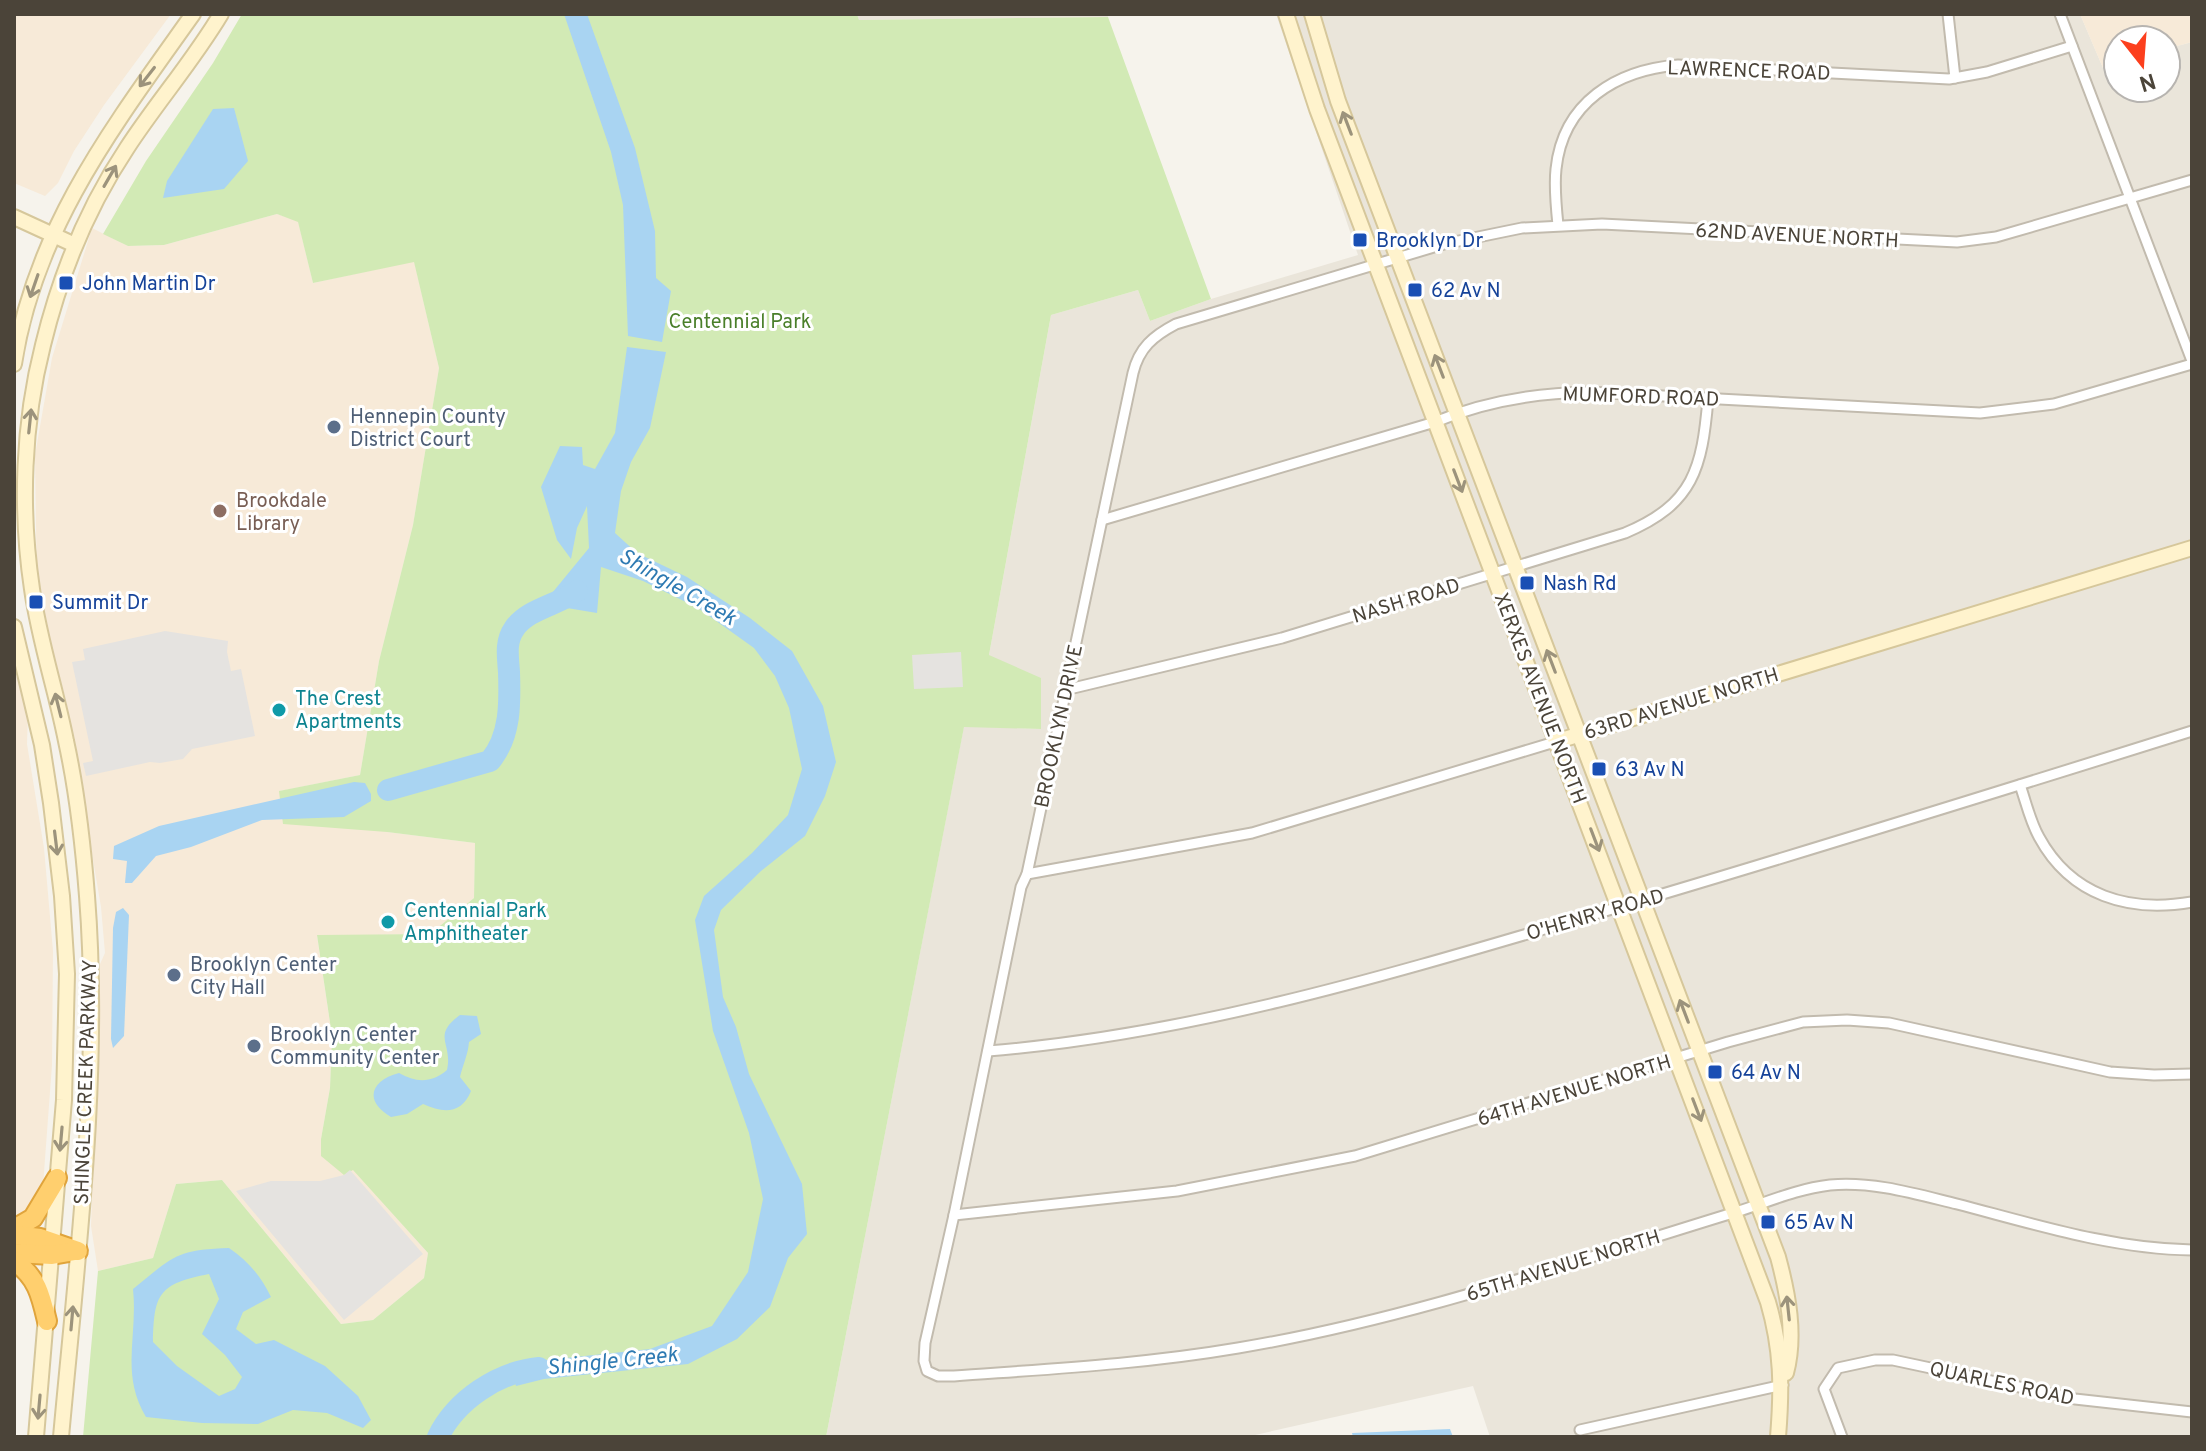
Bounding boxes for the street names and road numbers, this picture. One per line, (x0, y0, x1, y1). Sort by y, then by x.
street label: LAWRENCE ROAD (1667, 56, 1831, 88)
street label: 62ND AVENUE NORTH (1694, 219, 1899, 255)
street label: MUMFORD ROAD (1562, 382, 1720, 414)
street label: NASH ROAD (1349, 573, 1464, 631)
street label: XERXES AVENUE NORTH (1487, 590, 1591, 808)
street label: BROOKLYN DRIVE (1030, 642, 1090, 810)
street label: 63RD AVENUE NORTH (1581, 663, 1782, 747)
street label: O'HENRY ROAD (1524, 884, 1668, 948)
street label: SHINGLE CREEK PARKWAY (70, 959, 104, 1205)
street label: 64TH AVENUE NORTH (1475, 1050, 1675, 1134)
street label: 65TH AVENUE NORTH (1463, 1225, 1664, 1309)
street label: QUARLES ROAD (1927, 1357, 2076, 1413)

